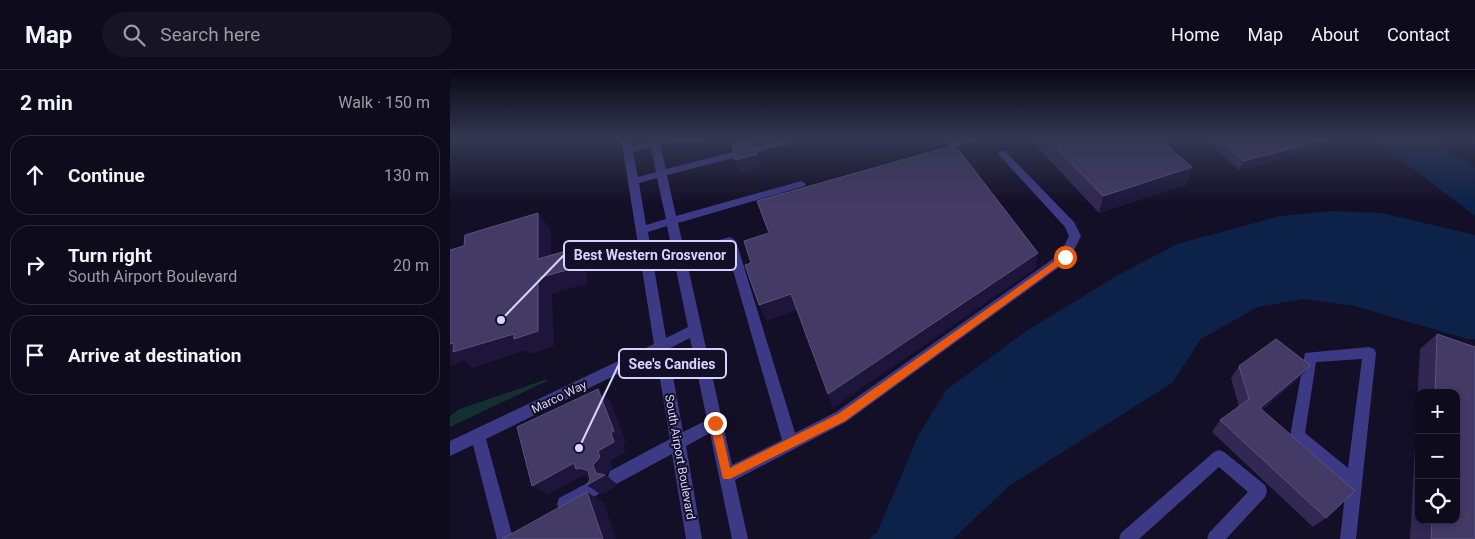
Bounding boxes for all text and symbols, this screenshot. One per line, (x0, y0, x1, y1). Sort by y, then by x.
search box (102, 12, 452, 57)
text: Map (25, 21, 72, 49)
icon: search (120, 21, 148, 49)
text: Search here (160, 23, 260, 46)
text: Home (1171, 24, 1220, 45)
text: Map (1248, 24, 1283, 45)
text: About (1311, 24, 1359, 45)
text: Contact (1387, 24, 1450, 45)
text: 2 min (20, 91, 73, 115)
text: Walk · 150 m (338, 93, 430, 112)
icon: ahead (21, 161, 49, 189)
text: Continue (68, 164, 145, 187)
text: 130 m (384, 166, 429, 185)
callout: Best Western Grosvenor (564, 241, 736, 270)
text: Turn right (68, 244, 152, 267)
route start (1054, 246, 1077, 269)
text: Best Western Grosvenor (574, 247, 726, 263)
icon: right (21, 251, 49, 279)
text: 20 m (393, 256, 429, 275)
text: South Airport Boulevard (68, 267, 237, 286)
icon: arrive (21, 341, 49, 369)
text: Arrive at destination (68, 344, 241, 367)
callout: See's Candies (619, 349, 726, 378)
text: See's Candies (629, 356, 715, 372)
street label: Marco Way (529, 377, 589, 416)
map controls (1415, 389, 1460, 524)
button: + (1415, 389, 1460, 434)
street label: South Airport Boulevard (662, 393, 698, 521)
route end (704, 412, 727, 435)
button: − (1415, 434, 1460, 479)
button: locate (1415, 479, 1460, 524)

